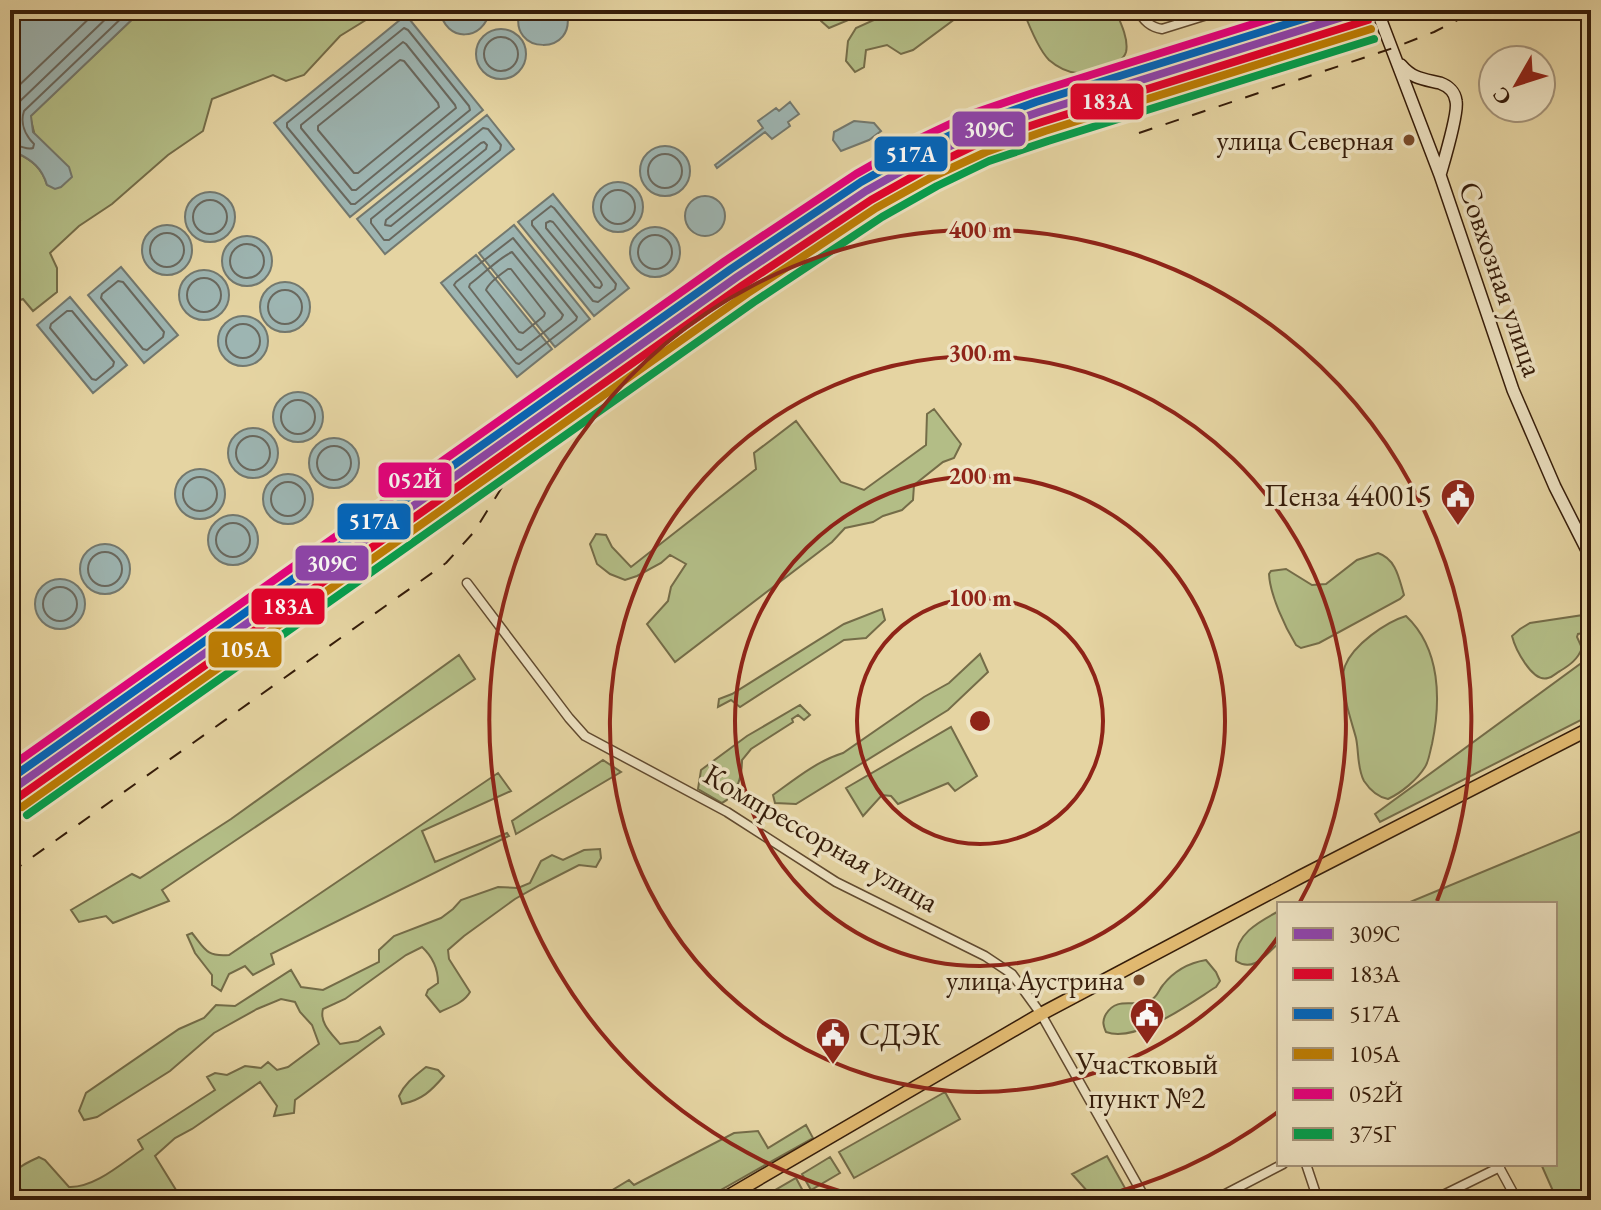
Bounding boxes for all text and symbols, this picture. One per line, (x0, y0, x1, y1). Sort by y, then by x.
north arrow (1477, 44, 1557, 124)
text: С (1486, 81, 1518, 111)
line badge: 183А (1069, 82, 1145, 121)
text: 183А (1082, 87, 1133, 116)
line badge: 309С (951, 110, 1027, 148)
text: 309С (964, 115, 1014, 144)
place label: улица Северная (1217, 122, 1394, 158)
marker: улица Северная (1401, 132, 1417, 148)
line badge: 517А (873, 135, 949, 173)
text: 517А (886, 140, 937, 169)
street label: Совхозная улица (1450, 176, 1553, 381)
text: 400 m (948, 214, 1012, 245)
text: 300 m (948, 337, 1012, 368)
text: 200 m (948, 460, 1012, 491)
line badge: 052Й (377, 461, 453, 499)
text: 052Й (388, 466, 442, 495)
place label: Пенза 440015 (1264, 476, 1432, 515)
public building icon: Пенза 440015 (1439, 477, 1477, 527)
line badge: 517А (336, 502, 412, 541)
text: 517А (349, 507, 400, 536)
line badge: 309С (294, 544, 370, 582)
text: 309С (307, 549, 357, 578)
text: 100 m (948, 582, 1012, 613)
line badge: 183А (250, 587, 326, 626)
text: 183А (263, 592, 314, 621)
line badge: 105А (207, 630, 283, 669)
text: 105А (220, 635, 271, 664)
centre of rings (966, 707, 994, 735)
street label: Компрессорная улица (697, 754, 946, 921)
legend (1277, 902, 1557, 1166)
text: 309С (1349, 918, 1401, 949)
text: 183А (1349, 958, 1401, 989)
place label: улица Аустрина (946, 962, 1125, 998)
marker: улица Аустрина (1131, 972, 1147, 988)
public building icon: Участковый пункт №2 (1128, 996, 1166, 1046)
text: 517А (1349, 998, 1401, 1029)
place label: СДЭК (859, 1015, 941, 1054)
public building icon: СДЭК (814, 1016, 852, 1066)
text: 105А (1349, 1038, 1401, 1069)
place label: Участковый пункт №2 (1075, 1044, 1218, 1117)
text: 052Й (1349, 1078, 1403, 1109)
text: 375Г (1349, 1118, 1397, 1149)

